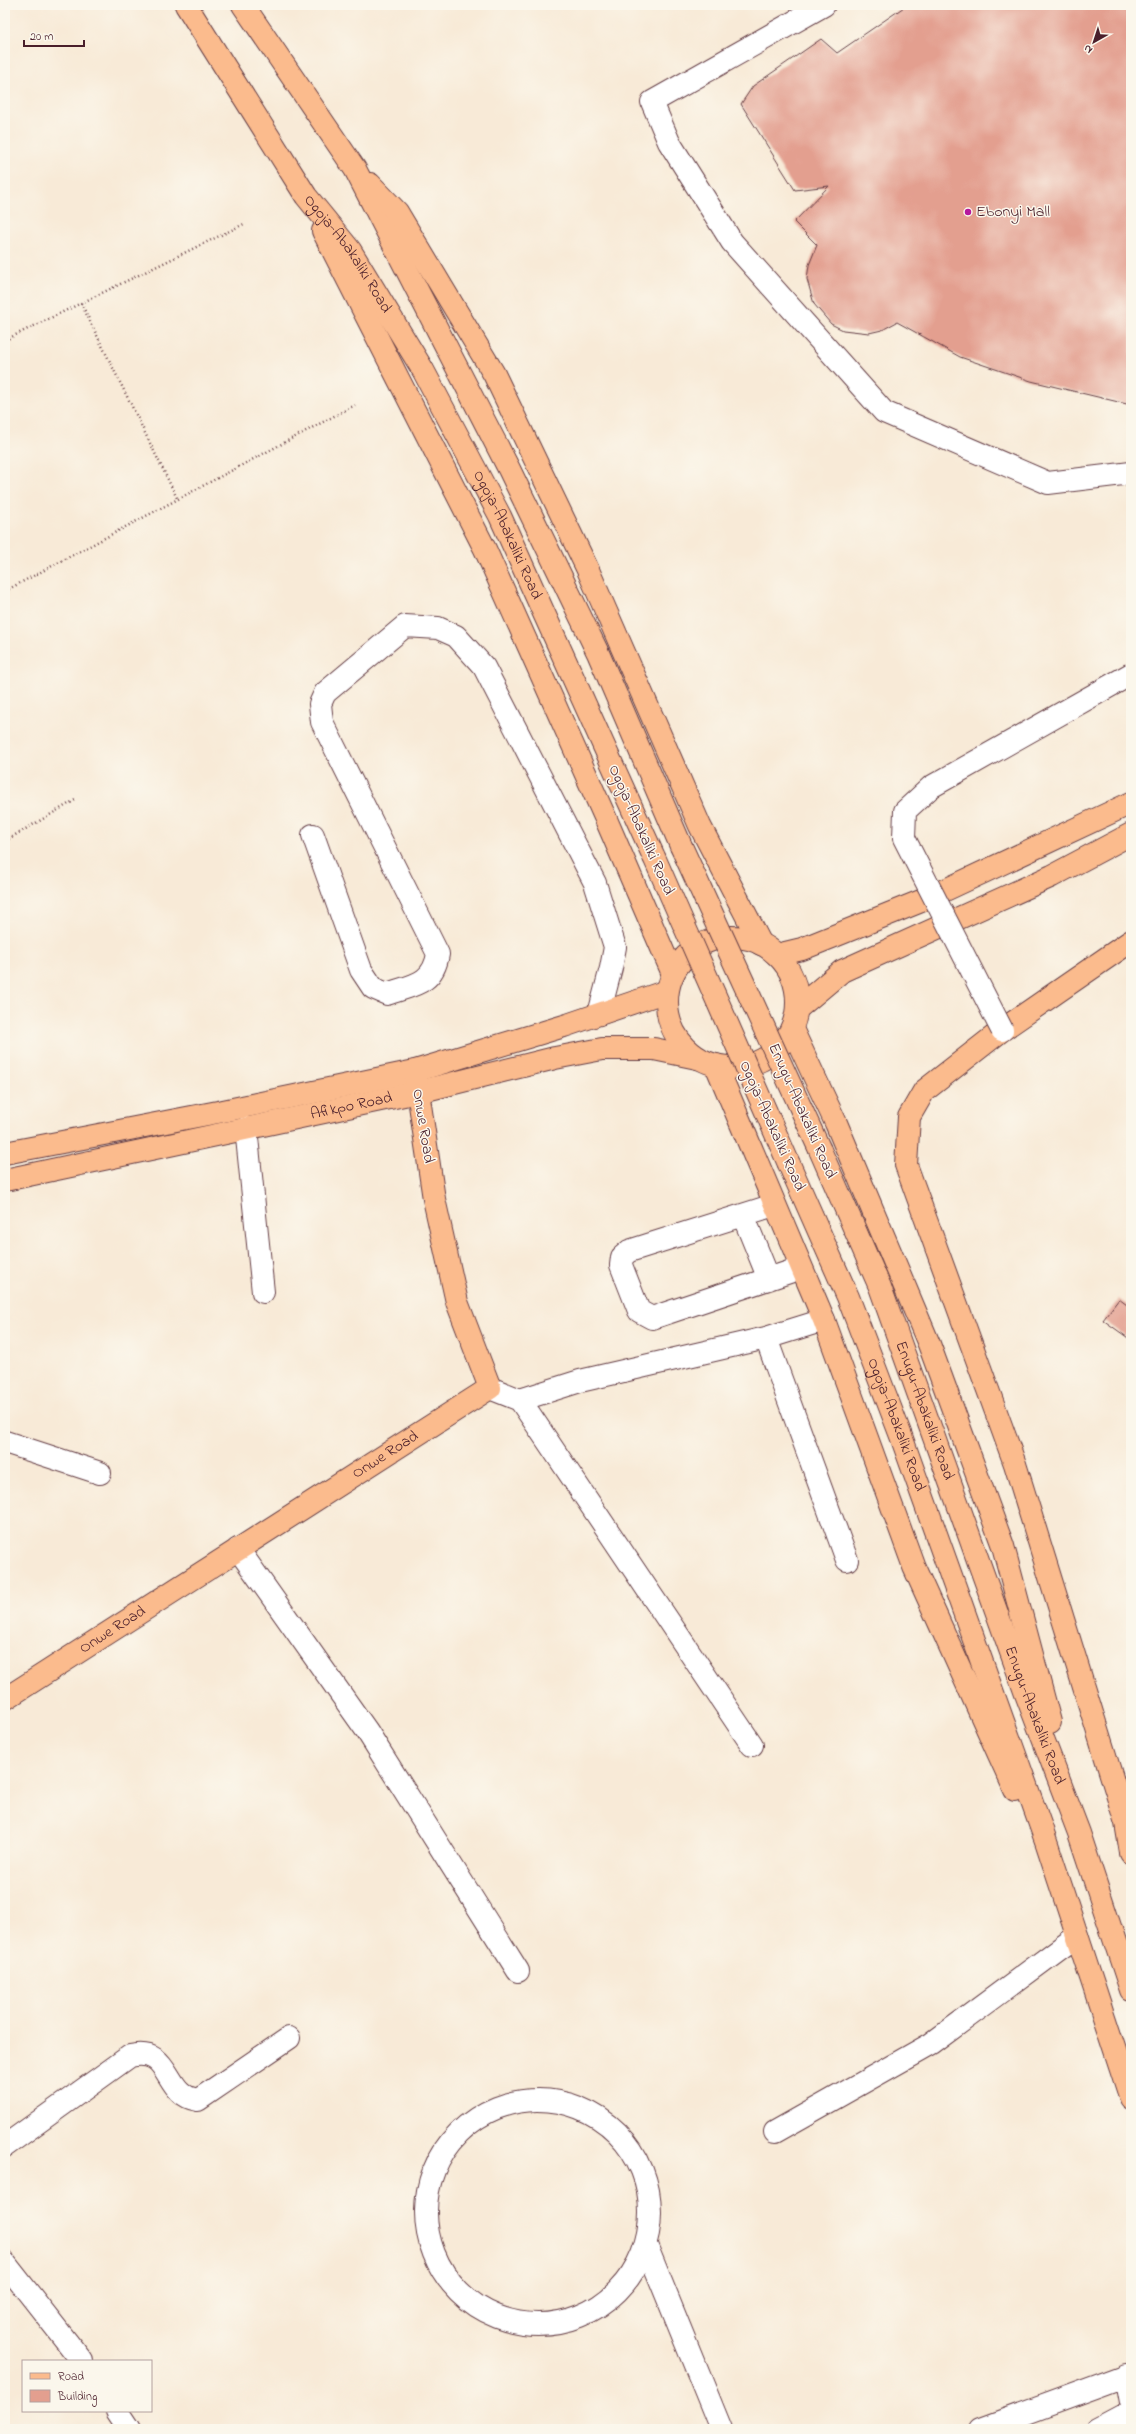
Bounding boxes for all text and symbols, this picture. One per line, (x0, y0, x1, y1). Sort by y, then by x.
scale bar (24, 22, 84, 48)
north arrow (1074, 22, 1114, 62)
text: 20 m (30, 28, 53, 46)
text: N (1080, 40, 1096, 58)
street label: Ogoja-Abakaliki Road (297, 189, 398, 318)
place label: Ebonyi Mall (976, 200, 1050, 224)
marker: Ebonyi Mall (963, 207, 973, 217)
street label: Ogoja-Abakaliki Road (466, 466, 548, 603)
street label: Ogoja-Abakaliki Road (601, 761, 681, 899)
street label: Enugu-Abakaliki Road (761, 1040, 843, 1183)
street label: Ogoja-Abakaliki Road (732, 1057, 812, 1195)
street label: Afikpo Road (308, 1086, 394, 1127)
street label: Onwe Road (405, 1087, 441, 1165)
street label: Enugu-Abakaliki Road (888, 1338, 960, 1483)
street label: Ogoja-Abakaliki Road (860, 1355, 932, 1495)
street label: Onwe Road (347, 1425, 424, 1485)
street label: Onwe Road (75, 1600, 151, 1660)
street label: Enugu-Abakaliki Road (998, 1643, 1071, 1788)
legend (22, 2360, 152, 2412)
text: Road (58, 2368, 84, 2386)
text: Building (57, 2388, 97, 2407)

